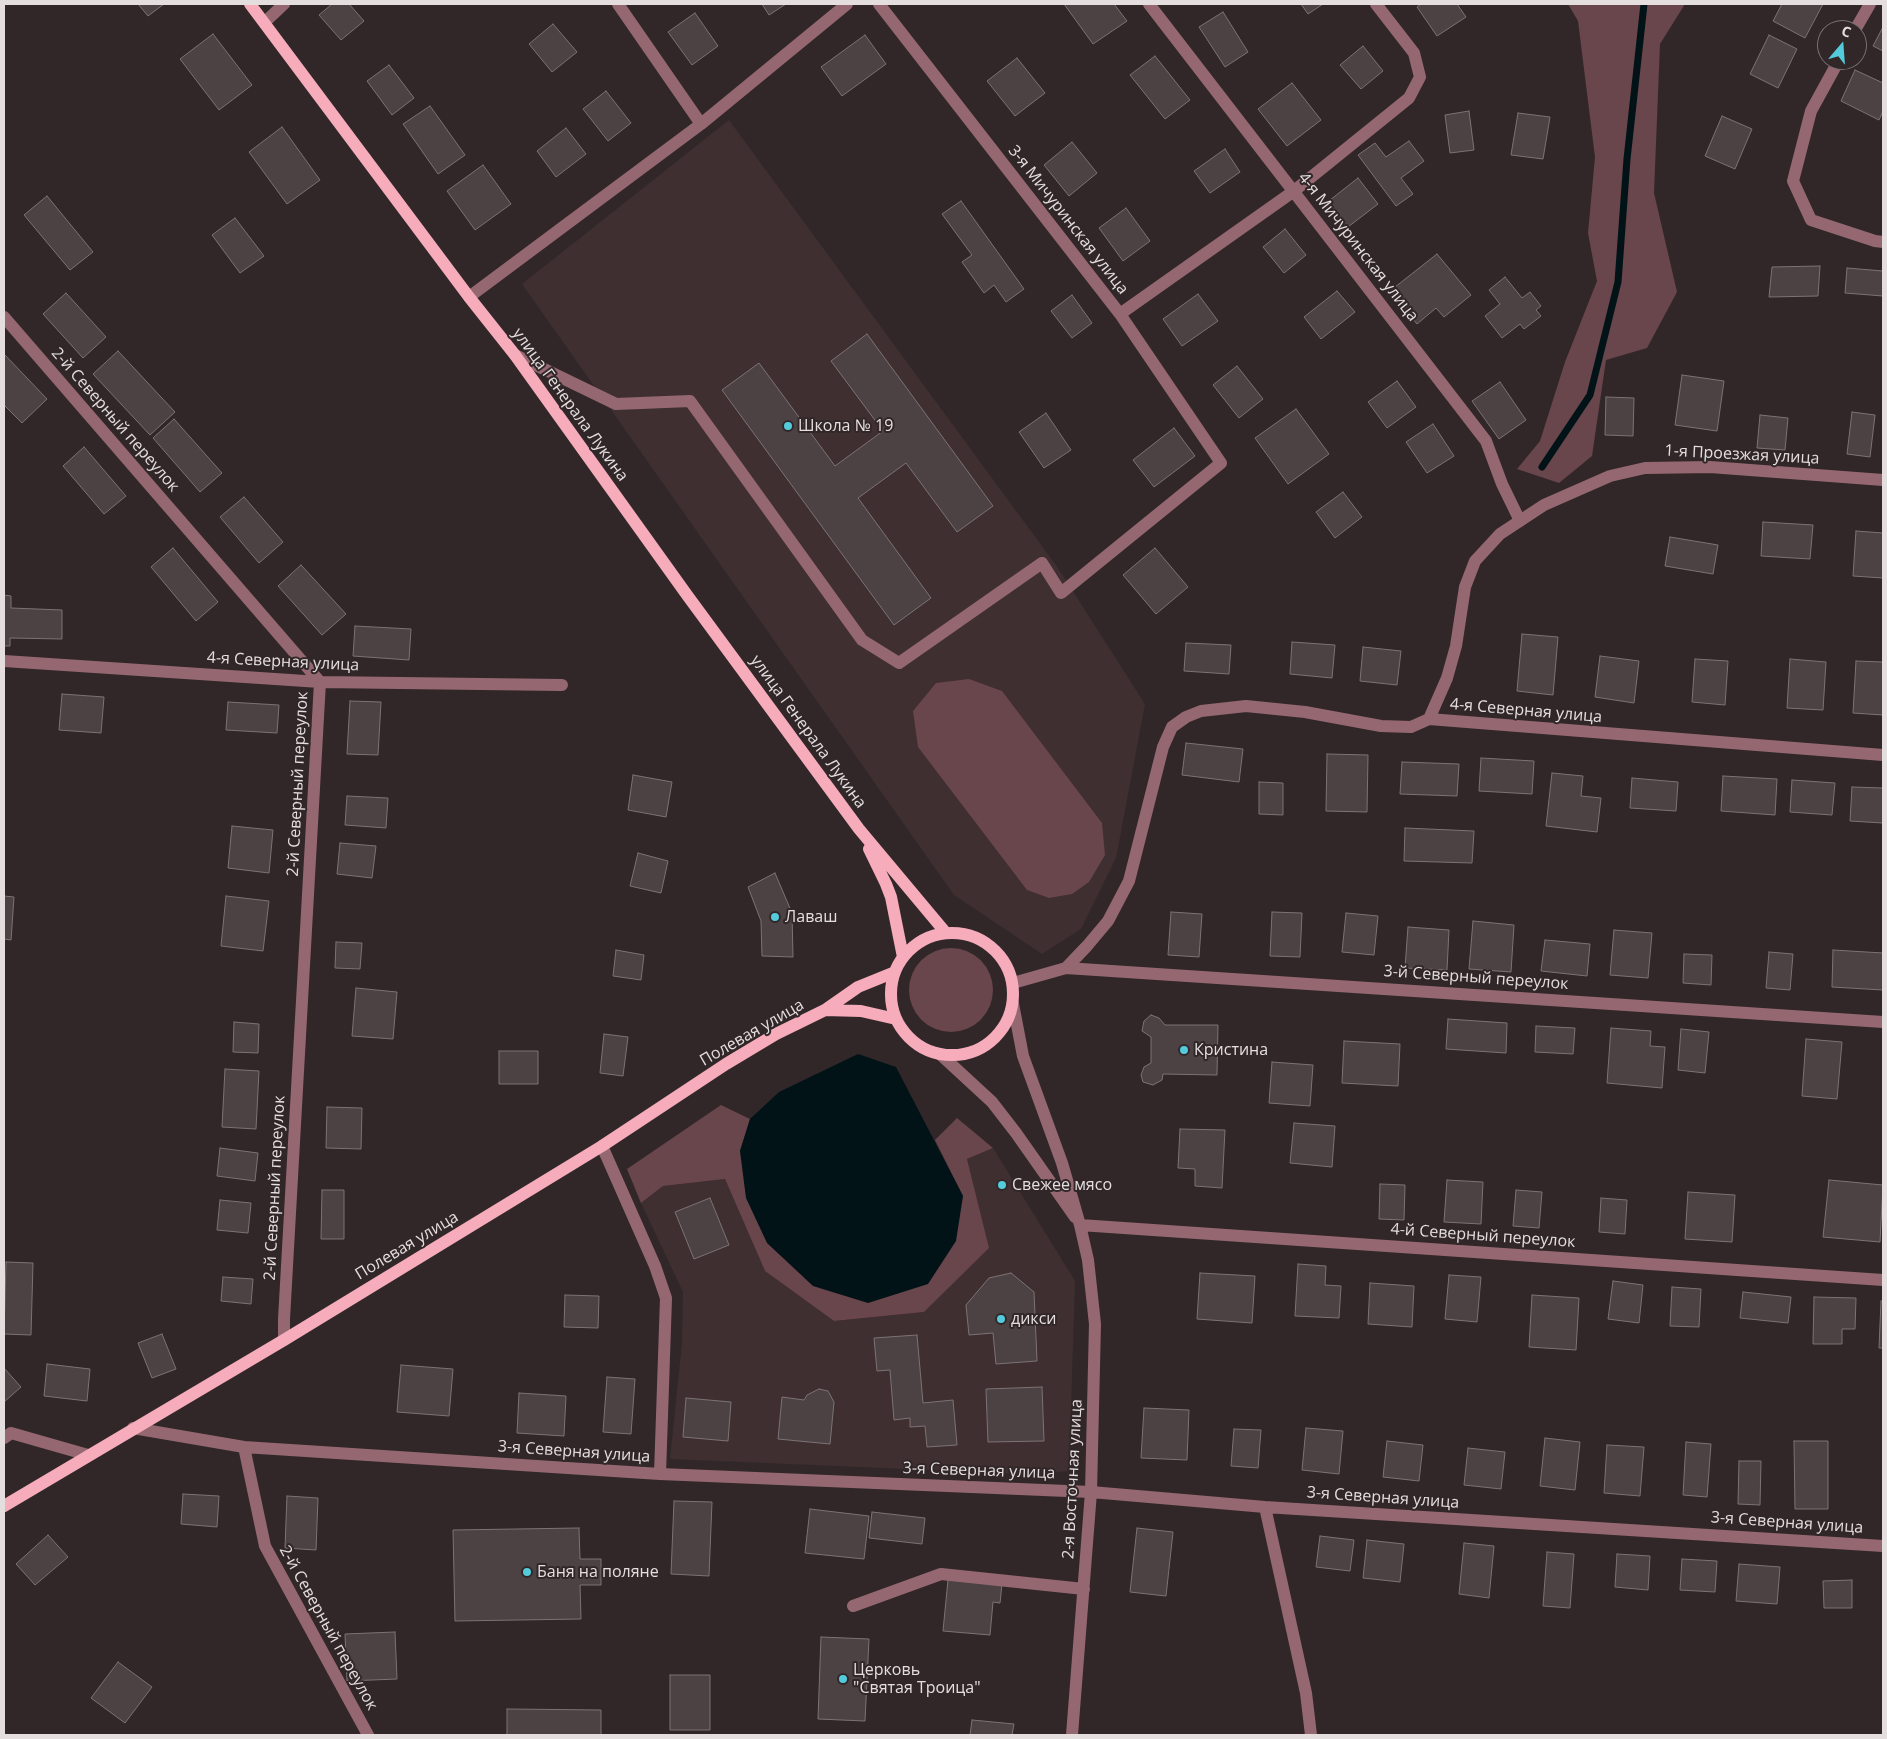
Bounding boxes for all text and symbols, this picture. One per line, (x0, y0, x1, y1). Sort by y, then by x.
north arrow (1817, 20, 1867, 70)
text: С (1839, 21, 1854, 42)
street label: 3-я Мичуринская улица (1004, 142, 1132, 298)
street label: 4-я Мичуринская улица (1294, 169, 1422, 325)
street label: улица Генерала Лукина (508, 325, 632, 485)
street label: 2-й Северный переулок (47, 344, 183, 496)
place label: Школа № 19 (798, 416, 893, 436)
marker: Школа № 19 (782, 420, 794, 432)
street label: 1-я Проезжая улица (1664, 441, 1820, 469)
street label: 4-я Северная улица (206, 648, 360, 676)
street label: улица Генерала Лукина (746, 652, 870, 812)
street label: 2-й Северный переулок (284, 691, 312, 877)
street label: 4-я Северная улица (1449, 695, 1603, 727)
place label: Лаваш (785, 907, 837, 927)
marker: Лаваш (769, 911, 781, 923)
street label: 3-й Северный переулок (1383, 962, 1569, 994)
street label: Полевая улица (697, 995, 807, 1071)
place label: Кристина (1194, 1040, 1268, 1060)
marker: Кристина (1178, 1044, 1190, 1056)
street label: 2-й Северный переулок (261, 1095, 289, 1281)
place label: Свежее мясо (1012, 1175, 1112, 1195)
marker: Свежее мясо (996, 1179, 1008, 1191)
street label: Полевая улица (352, 1208, 462, 1284)
street label: 4-й Северный переулок (1390, 1220, 1576, 1252)
place label: дикси (1011, 1309, 1056, 1329)
marker: дикси (995, 1313, 1007, 1325)
street label: 2-я Восточная улица (1059, 1399, 1087, 1559)
street label: 3-я Северная улица (497, 1437, 651, 1467)
street label: 3-я Северная улица (902, 1459, 1056, 1483)
street label: 3-я Северная улица (1306, 1483, 1460, 1513)
street label: 3-я Северная улица (1710, 1508, 1864, 1538)
street label: 2-й Северный переулок (275, 1542, 381, 1714)
place label: Баня на поляне (537, 1562, 659, 1582)
marker: Баня на поляне (521, 1566, 533, 1578)
place label: Церковь "Святая Троица" (853, 1660, 981, 1698)
marker: Церковь "Святая Троица" (837, 1673, 849, 1685)

